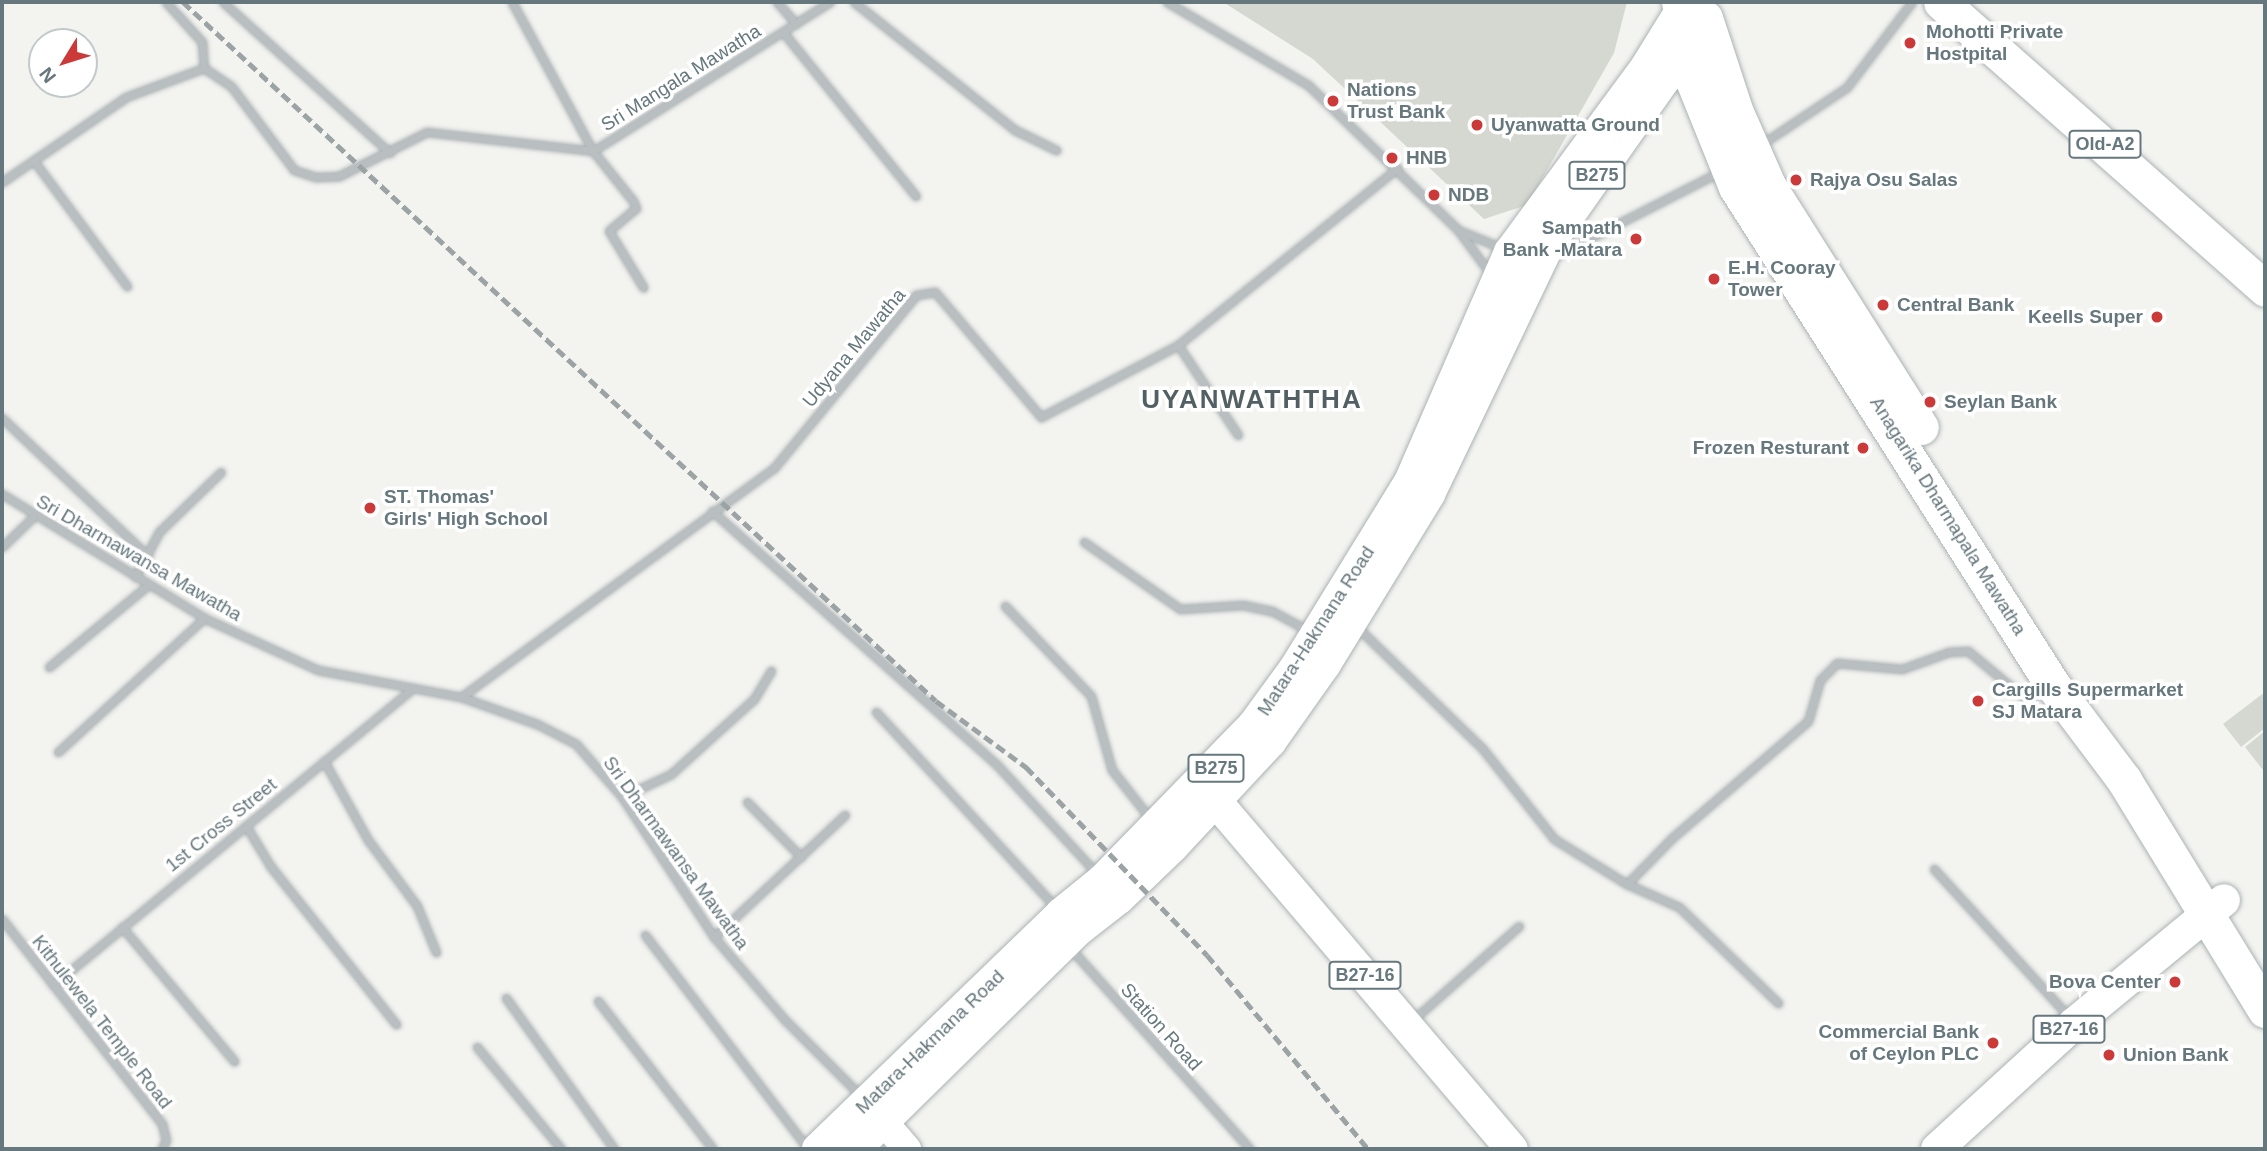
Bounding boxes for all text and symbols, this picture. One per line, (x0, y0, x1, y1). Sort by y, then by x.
street label: Sri Mangala Mawatha (597, 20, 765, 136)
place label: Mohotti Private Hostpital (1926, 21, 2063, 65)
north arrow (28, 28, 98, 98)
marker: Mohotti Private Hostpital (1900, 33, 1920, 53)
text: N (35, 63, 60, 87)
place label: Nations Trust Bank (1347, 79, 1445, 123)
marker: Nations Trust Bank (1325, 93, 1341, 109)
place label: Uyanwatta Ground (1491, 114, 1660, 136)
marker: Uyanwatta Ground (1469, 117, 1485, 133)
road number: Old-A2 (2068, 130, 2142, 159)
place label: HNB (1406, 147, 1447, 169)
marker: HNB (1384, 150, 1400, 166)
road number: B275 (1567, 160, 1627, 190)
place label: Rajya Osu Salas (1810, 169, 1958, 191)
marker: Rajya Osu Salas (1788, 172, 1804, 188)
place label: NDB (1448, 184, 1489, 206)
marker: NDB (1426, 187, 1442, 203)
place label: Sampath Bank -Matara (1503, 217, 1622, 261)
marker: Sampath Bank -Matara (1628, 231, 1644, 247)
place label: E.H. Cooray Tower (1728, 257, 1836, 301)
marker: E.H. Cooray Tower (1706, 271, 1722, 287)
street label: Udyana Mawatha (798, 284, 910, 412)
place label: Central Bank (1897, 294, 2014, 316)
marker: Central Bank (1875, 297, 1891, 313)
place label: Keells Super (2028, 306, 2143, 328)
marker: Keells Super (2149, 309, 2165, 325)
district label: UYANWATHTHA (1143, 384, 1361, 416)
place label: Seylan Bank (1944, 391, 2057, 413)
street label: Anagarika Dharmapala Mawatha (1865, 393, 2031, 639)
marker: Seylan Bank (1922, 394, 1938, 410)
place label: Frozen Resturant (1693, 437, 1849, 459)
marker: Frozen Resturant (1855, 440, 1871, 456)
place label: ST. Thomas' Girls' High School (384, 486, 548, 530)
street label: Sri Dharmawansa Mawatha (32, 490, 246, 626)
marker: ST. Thomas' Girls' High School (362, 500, 378, 516)
street label: Matara-Hakmana Road (1253, 542, 1379, 720)
place label: Cargills Supermarket SJ Matara (1992, 679, 2183, 723)
marker: Cargills Supermarket SJ Matara (1970, 693, 1986, 709)
street label: Sri Dharmawansa Mawatha (598, 752, 754, 954)
road number: B275 (1186, 754, 1246, 782)
street label: 1st Cross Street (161, 773, 281, 877)
street label: Kithulewela Temple Road (27, 931, 177, 1113)
road number: B27-16 (1328, 960, 1402, 990)
street label: Matara-Hakmana Road (851, 965, 1009, 1119)
place label: Bova Center (2049, 971, 2161, 993)
marker: Bova Center (2167, 974, 2183, 990)
street label: Station Road (1116, 979, 1206, 1075)
road number: B27-16 (2032, 1014, 2106, 1044)
place label: Commercial Bank of Ceylon PLC (1818, 1021, 1979, 1065)
marker: Commercial Bank of Ceylon PLC (1985, 1035, 2001, 1051)
place label: Union Bank (2123, 1044, 2229, 1066)
marker: Union Bank (2101, 1047, 2117, 1063)

